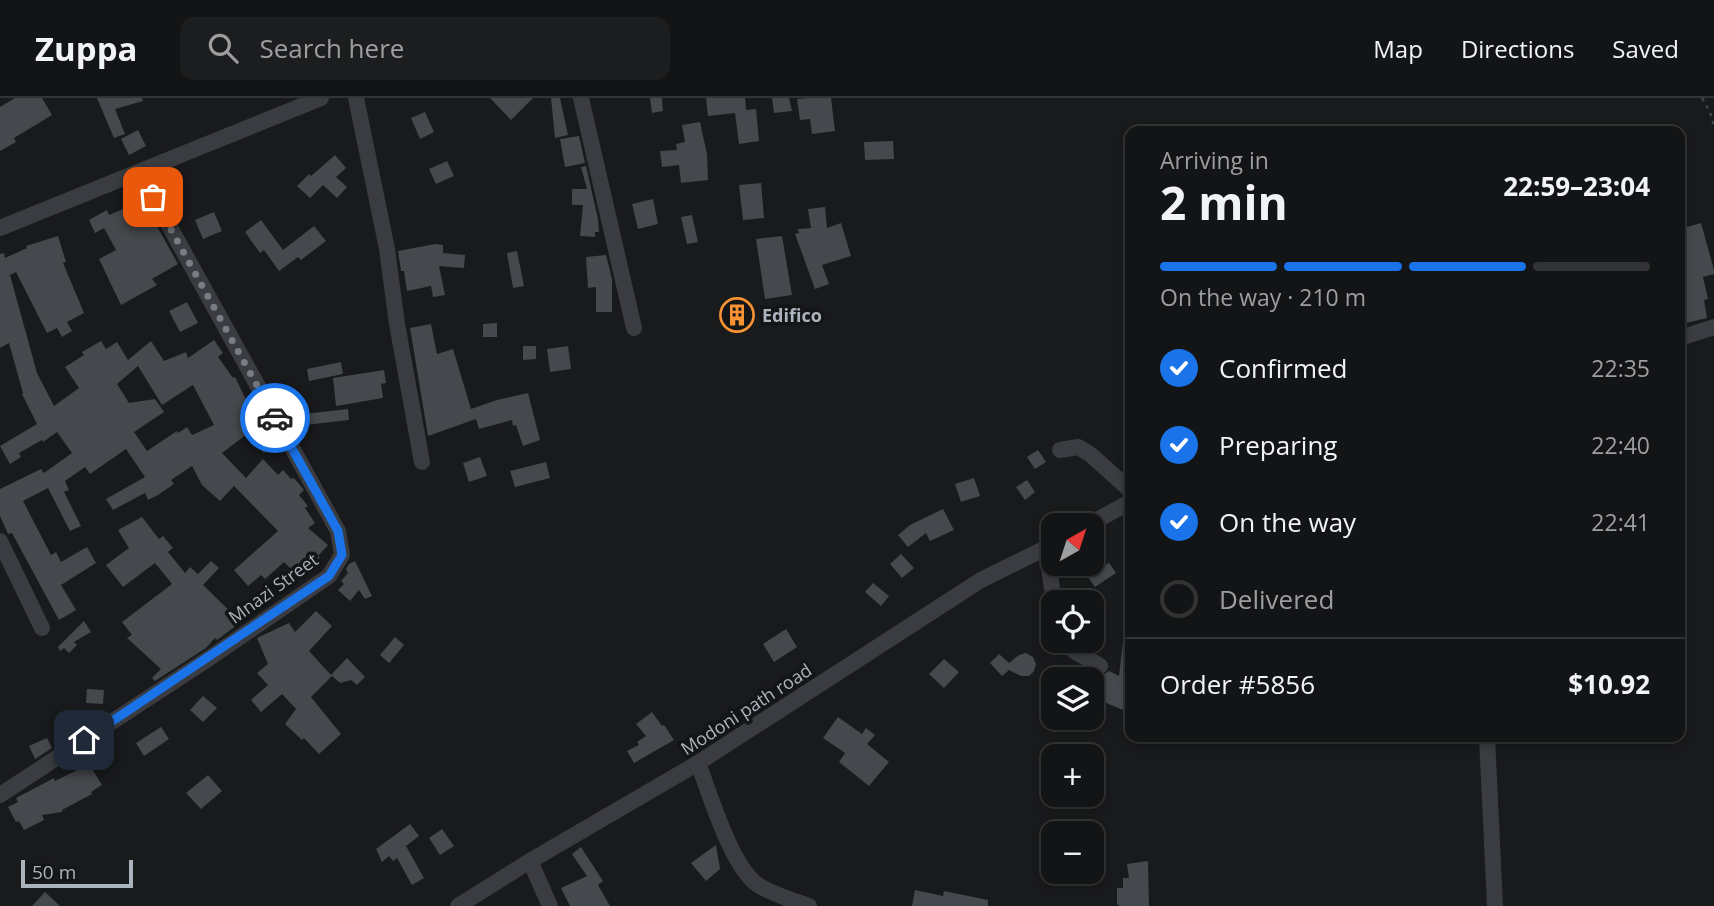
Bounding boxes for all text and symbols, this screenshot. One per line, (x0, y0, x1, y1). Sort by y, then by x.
search box (180, 17, 670, 80)
text: Zuppa (35, 26, 138, 71)
icon: search (204, 29, 242, 67)
text: Search here (260, 30, 404, 66)
text: Map (1373, 32, 1423, 65)
text: Directions (1461, 32, 1574, 65)
text: Saved (1612, 32, 1679, 65)
text: Arriving in (1160, 144, 1269, 176)
pin (123, 167, 183, 227)
text: 22:59–23:04 (1503, 168, 1650, 204)
text: 2 min (1160, 171, 1288, 233)
icon: bag (134, 178, 172, 216)
text: On the way · 210 m (1160, 281, 1366, 313)
building icon: Edifico (718, 296, 756, 334)
place label: Edifico (762, 303, 822, 327)
icon: check (1160, 349, 1198, 387)
text: Confirmed (1219, 350, 1347, 386)
text: 22:35 (1591, 352, 1650, 384)
courier (240, 383, 310, 453)
icon: car (256, 399, 294, 437)
icon: check (1160, 426, 1198, 464)
text: Preparing (1219, 427, 1337, 463)
text: 22:40 (1591, 429, 1650, 461)
icon: check (1160, 503, 1198, 541)
text: On the way (1219, 504, 1356, 540)
text: 22:41 (1591, 506, 1650, 538)
north arrow (1041, 513, 1104, 576)
map controls (1041, 513, 1104, 884)
street label: Mnazi Street (223, 547, 323, 629)
text: Delivered (1219, 581, 1334, 617)
button: locate (1041, 590, 1104, 653)
street label: Modoni path road (676, 658, 816, 760)
text: Order #5856 (1160, 666, 1315, 702)
text: $10.92 (1568, 666, 1650, 702)
button: layers (1041, 667, 1104, 730)
pin (54, 710, 114, 770)
icon: home (65, 721, 103, 759)
button: + (1041, 744, 1104, 807)
button: − (1041, 821, 1104, 884)
scale bar (21, 857, 133, 889)
text: 50 m (32, 859, 76, 885)

